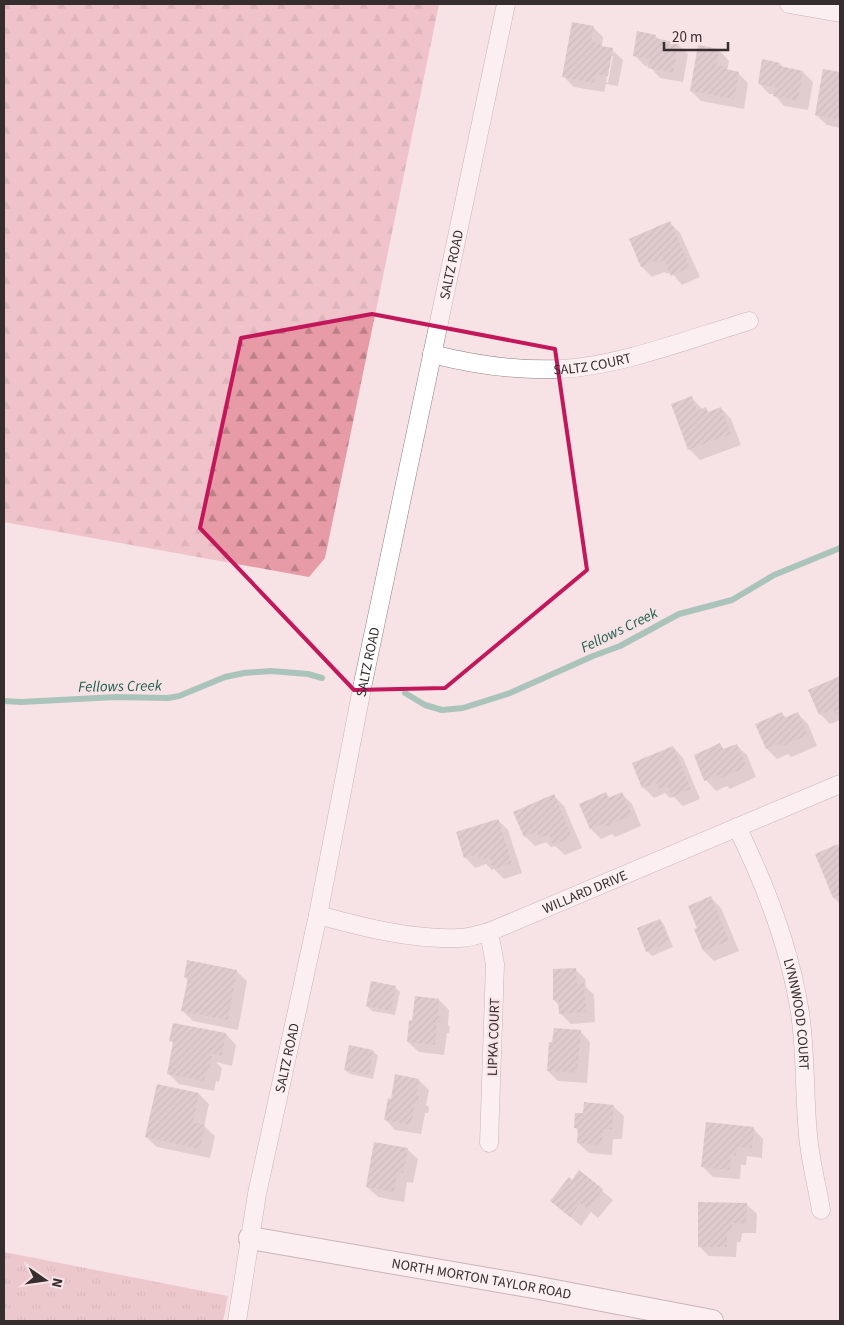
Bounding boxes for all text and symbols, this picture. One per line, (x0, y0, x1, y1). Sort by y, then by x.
scale bar (664, 20, 728, 52)
text: 20 m (672, 27, 702, 48)
street label: SALTZ ROAD (435, 228, 469, 302)
street label: SALTZ COURT (553, 348, 634, 380)
water label: Fellows Creek (577, 602, 662, 658)
street label: SALTZ ROAD (352, 626, 385, 699)
water label: Fellows Creek (78, 675, 163, 698)
street label: WILLARD DRIVE (540, 866, 631, 919)
street label: LYNNWOOD COURT (778, 956, 814, 1071)
street label: LIPKA COURT (483, 997, 505, 1076)
street label: SALTZ ROAD (270, 1021, 305, 1095)
street label: NORTH MORTON TAYLOR ROAD (390, 1254, 573, 1305)
north arrow (20, 1255, 70, 1305)
text: N (46, 1276, 67, 1289)

